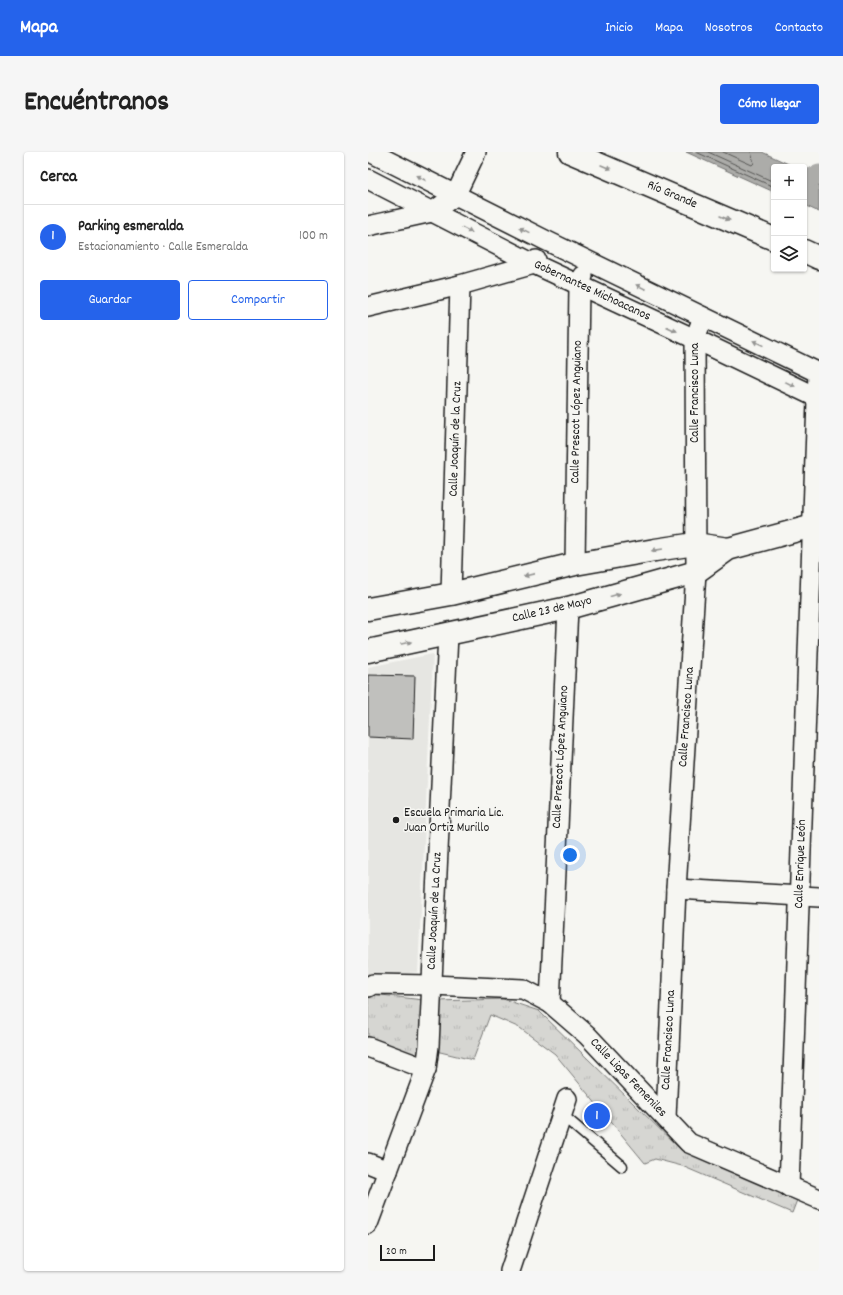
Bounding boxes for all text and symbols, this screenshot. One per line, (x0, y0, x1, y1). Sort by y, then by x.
text: Mapa (20, 15, 58, 42)
text: Inicio (605, 18, 633, 38)
text: Mapa (655, 18, 683, 38)
text: Nosotros (705, 18, 753, 38)
text: Contacto (775, 18, 823, 38)
text: Encuéntranos (24, 84, 169, 124)
button: Cómo llegar (720, 84, 819, 124)
one-way arrow (600, 164, 611, 170)
map controls (771, 164, 807, 272)
button: + (771, 164, 807, 200)
text: Cerca (40, 166, 77, 190)
one-way arrow (415, 175, 426, 181)
street label: Río Grande (644, 176, 700, 214)
button: − (771, 200, 807, 236)
one-way arrow (720, 215, 731, 221)
text: Parking esmeralda (78, 216, 183, 238)
text: 1 (52, 227, 54, 246)
text: 100 m (299, 227, 328, 246)
one-way arrow (461, 227, 472, 233)
one-way arrow (518, 227, 530, 233)
button: layers (771, 236, 807, 272)
text: Estacionamiento · Calle Esmeralda (78, 238, 248, 257)
street label: Gobernantes Michoacanos (530, 256, 654, 326)
button: Guardar (40, 280, 180, 320)
button: Compartir (188, 280, 328, 320)
one-way arrow (636, 284, 647, 290)
one-way arrow (667, 326, 679, 332)
street label: Calle Prescot López Anguiano (566, 340, 588, 484)
one-way arrow (752, 340, 764, 347)
street label: Calle Francisco Luna (686, 342, 705, 443)
street label: Calle Joaquín de la Cruz (444, 381, 468, 497)
one-way arrow (784, 381, 795, 387)
one-way arrow (651, 547, 663, 553)
one-way arrow (523, 572, 535, 578)
street label: Calle 23 de Mayo (510, 592, 594, 628)
one-way arrow (609, 592, 621, 598)
one-way arrow (400, 639, 412, 645)
street label: Calle Francisco Luna (674, 665, 700, 768)
street label: Calle Prescot López Anguiano (548, 685, 574, 829)
place label: Escuela Primaria Lic. Juan Ortiz Murillo (404, 804, 504, 838)
marker: Escuela Primaria Lic. Juan Ortiz Murillo (391, 815, 401, 825)
street label: Calle Enrique León (790, 819, 812, 909)
your location (560, 845, 580, 865)
street label: Calle Joaquín de La Cruz (422, 852, 448, 970)
street label: Calle Francisco Luna (657, 989, 681, 1091)
street label: Calle Ligas Femeniles (585, 1034, 671, 1122)
pin: 1 (584, 1101, 610, 1131)
scale bar (380, 1243, 435, 1262)
text: 20 m (386, 1244, 407, 1260)

